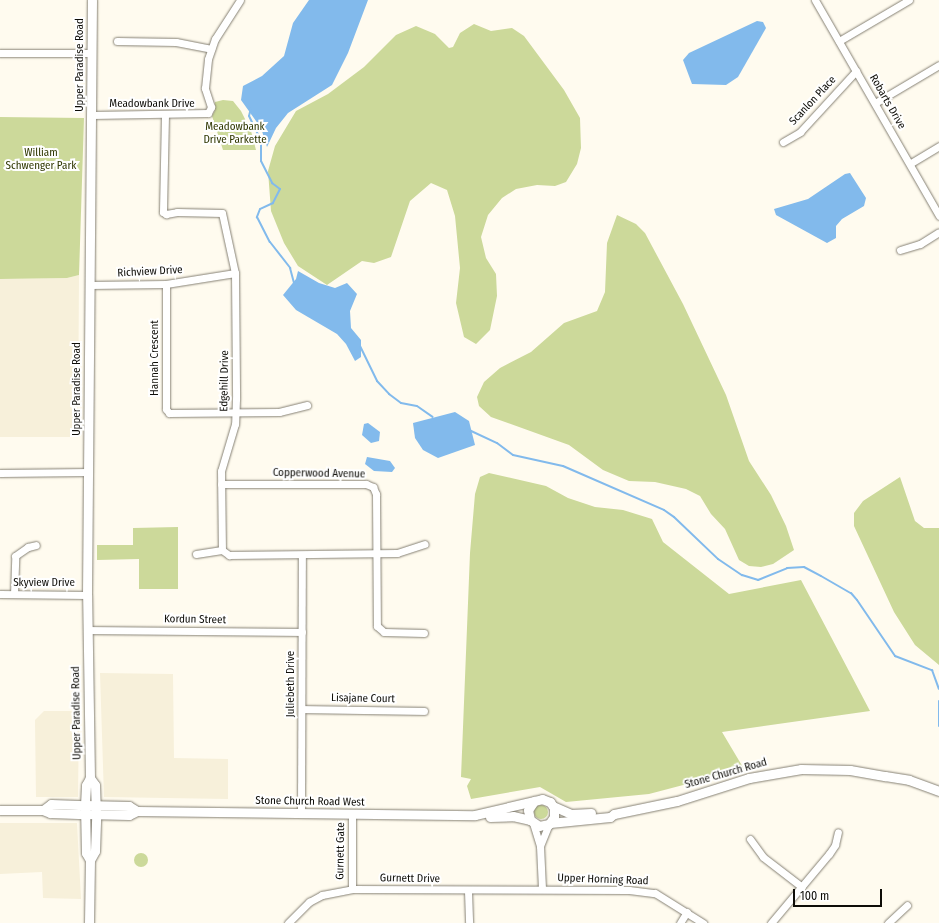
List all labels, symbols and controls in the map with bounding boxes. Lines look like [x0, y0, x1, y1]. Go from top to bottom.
street label: Upper Paradise Road [73, 18, 87, 112]
street label: Robarts Drive [866, 72, 908, 132]
street label: Scanlon Place [787, 74, 839, 128]
street label: Meadowbank Drive [109, 97, 195, 111]
park label: Meadowbank Drive Parkette [203, 121, 267, 147]
park label: William Schwenger Park [6, 147, 76, 173]
street label: Richview Drive [117, 264, 183, 280]
street label: Hannah Crescent [148, 320, 162, 396]
street label: Upper Paradise Road [70, 342, 84, 436]
street label: Edgehill Drive [218, 350, 232, 412]
street label: Copperwood Avenue [273, 467, 365, 481]
street label: Skyview Drive [13, 576, 75, 590]
street label: Kordun Street [164, 613, 226, 627]
street label: Juliebeth Drive [284, 651, 298, 717]
street label: Upper Paradise Road [70, 666, 84, 760]
street label: Lisajane Court [331, 692, 395, 706]
street label: Stone Church Road [683, 756, 769, 792]
street label: Stone Church Road West [255, 794, 365, 810]
street label: Gurnett Gate [334, 822, 348, 880]
street label: Gurnett Drive [380, 872, 440, 886]
street label: Upper Horning Road [557, 872, 649, 888]
scale bar [795, 881, 884, 907]
text: 100 m [800, 889, 829, 903]

